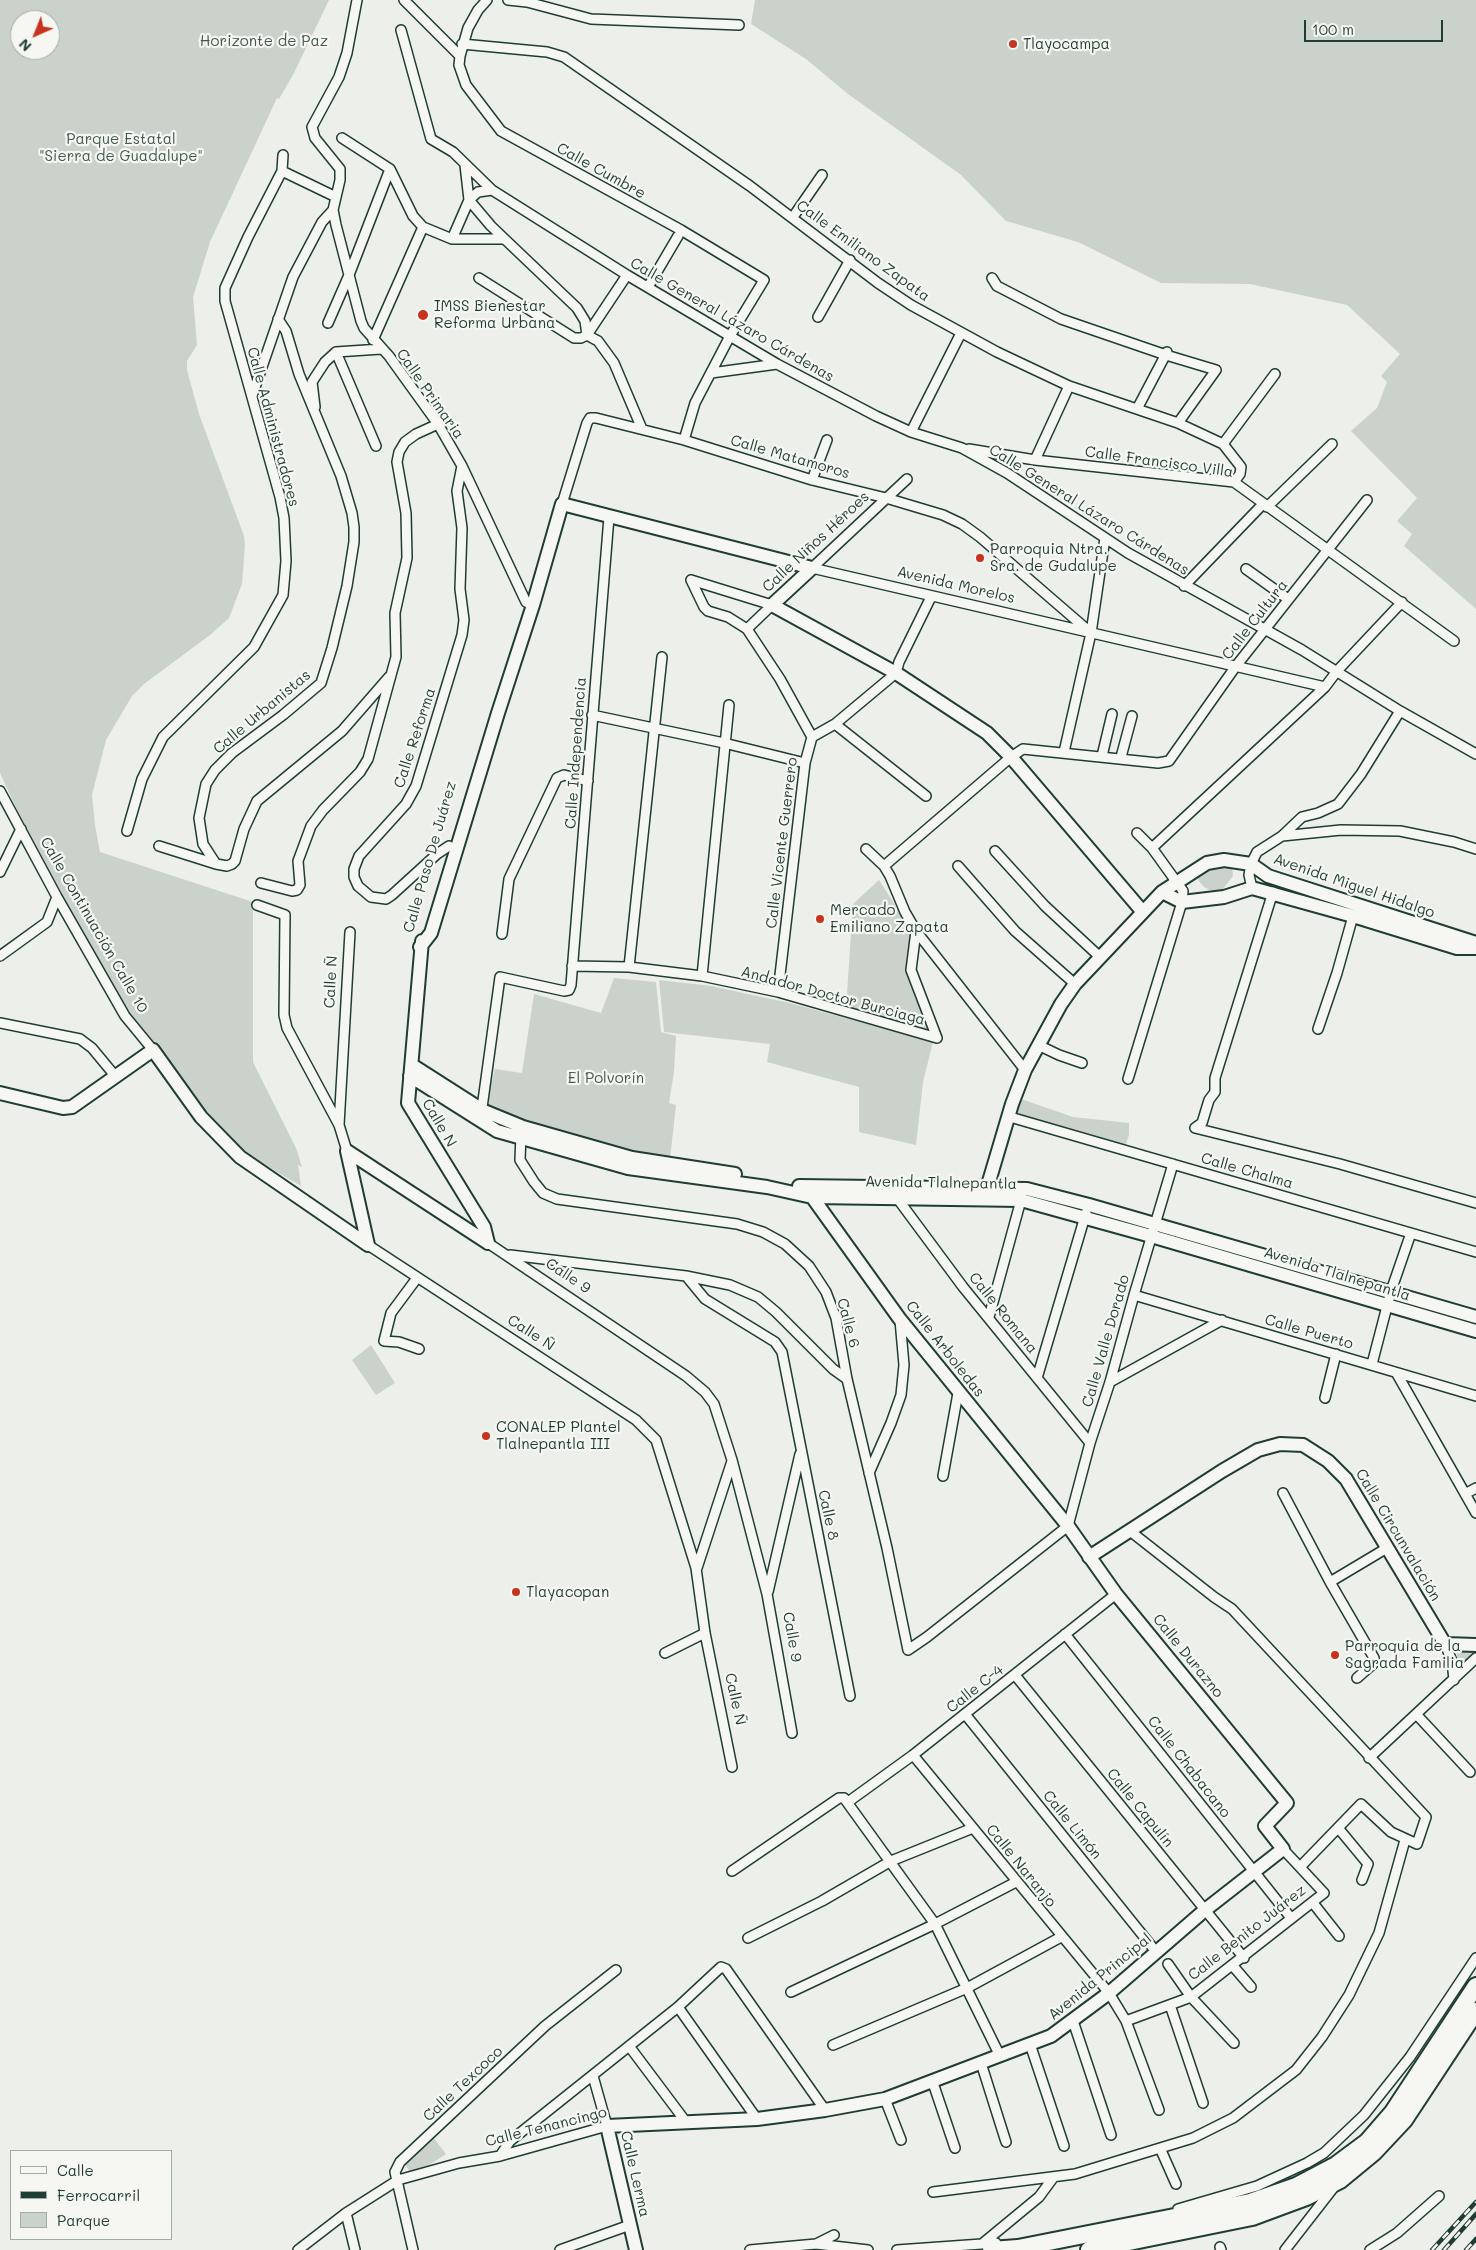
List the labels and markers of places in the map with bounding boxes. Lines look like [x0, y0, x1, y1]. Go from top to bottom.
place label: Tlayocampa [1023, 35, 1110, 53]
marker: Tlayocampa [1007, 38, 1019, 50]
place label: IMSS Bienestar Reforma Urbana [434, 297, 555, 332]
marker: IMSS Bienestar Reforma Urbana [416, 308, 430, 322]
place label: Parroquia Ntra. Sra. de Gudalupe [990, 540, 1117, 575]
marker: Parroquia Ntra. Sra. de Gudalupe [974, 552, 986, 564]
place label: Mercado Emiliano Zapata [830, 901, 949, 936]
marker: Mercado Emiliano Zapata [814, 913, 826, 925]
place label: CONALEP Plantel Tlalnepantla III [496, 1418, 621, 1453]
marker: CONALEP Plantel Tlalnepantla III [480, 1430, 492, 1442]
place label: Tlayacopan [526, 1583, 609, 1601]
marker: Tlayacopan [510, 1586, 522, 1598]
place label: Parroquia de la Sagrada Familia [1345, 1637, 1464, 1672]
marker: Parroquia de la Sagrada Familia [1329, 1649, 1341, 1661]

